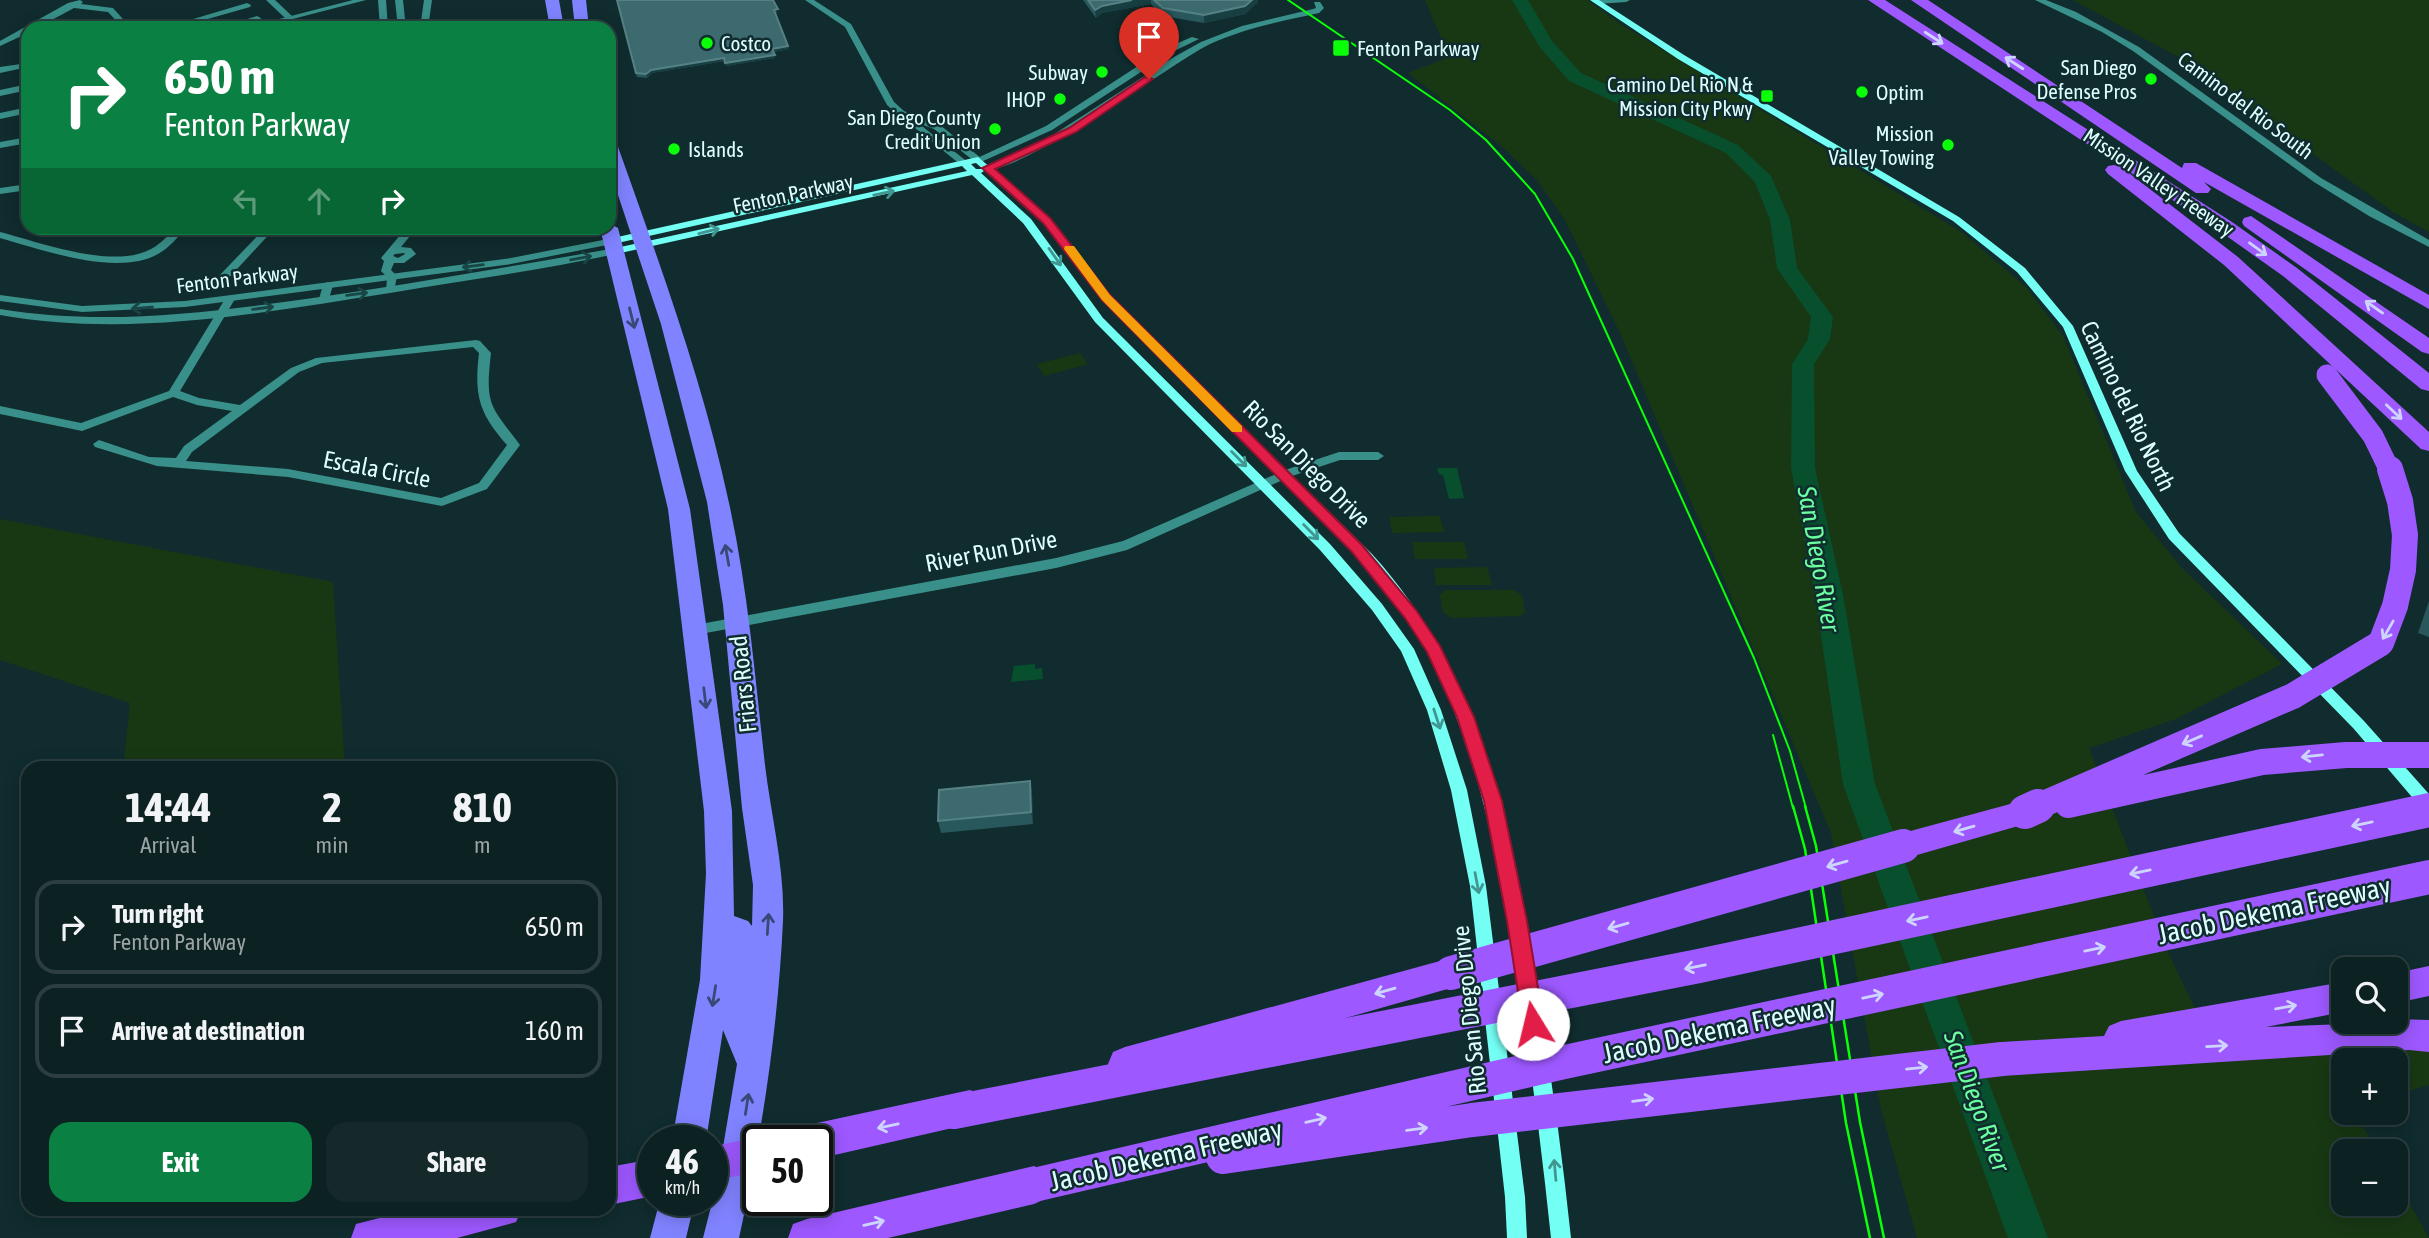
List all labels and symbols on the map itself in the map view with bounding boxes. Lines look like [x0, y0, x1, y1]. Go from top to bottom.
pin [1119, 7, 1179, 79]
place label: Costco [721, 31, 771, 55]
one-way arrow [1924, 31, 1943, 45]
marker: Costco [699, 35, 715, 51]
place label: Fenton Parkway [1357, 36, 1480, 60]
marker: Fenton Parkway [1331, 38, 1351, 58]
street label: Camino del Rio South [2174, 46, 2318, 164]
one-way arrow [2005, 55, 2025, 69]
place label: San Diego Defense Pros [2037, 55, 2137, 103]
place label: Subway [1029, 60, 1088, 84]
marker: Subway [1094, 64, 1110, 80]
marker: San Diego Defense Pros [2143, 71, 2159, 87]
place label: Camino Del Rio N & Mission City Pkwy [1607, 72, 1753, 120]
place label: Optim [1876, 80, 1924, 104]
marker: Optim [1854, 84, 1870, 100]
place label: IHOP [1006, 87, 1046, 111]
marker: Camino Del Rio N & Mission City Pkwy [1759, 88, 1775, 104]
marker: IHOP [1052, 91, 1068, 107]
place label: San Diego County Credit Union [848, 105, 981, 153]
marker: San Diego County Credit Union [987, 121, 1003, 137]
place label: Mission Valley Towing [1829, 121, 1934, 169]
street label: Mission Valley Freeway [2079, 123, 2239, 241]
place label: Islands [688, 137, 744, 161]
marker: Mission Valley Towing [1940, 137, 1956, 153]
marker: Islands [666, 141, 682, 157]
street label: Fenton Parkway [731, 168, 856, 217]
one-way arrow [872, 185, 895, 199]
one-way arrow [697, 224, 720, 237]
one-way arrow [2248, 242, 2267, 256]
one-way arrow [1048, 247, 1062, 267]
one-way arrow [569, 250, 592, 264]
street label: Fenton Parkway [175, 259, 300, 297]
one-way arrow [463, 259, 485, 272]
one-way arrow [345, 288, 368, 301]
one-way arrow [2365, 300, 2384, 314]
one-way arrow [251, 301, 274, 314]
one-way arrow [131, 302, 154, 315]
one-way arrow [626, 306, 639, 328]
street label: Camino del Rio North [2075, 317, 2181, 495]
street label: Rio San Diego Drive [1238, 395, 1376, 533]
one-way arrow [2385, 403, 2402, 420]
street label: Escala Circle [321, 445, 433, 493]
one-way arrow [1230, 451, 1247, 468]
water label: San Diego River [1791, 483, 1847, 636]
one-way arrow [1303, 524, 1320, 541]
street label: River Run Drive [923, 525, 1059, 577]
one-way arrow [720, 544, 733, 566]
one-way arrow [2381, 620, 2395, 640]
street label: Friars Road [724, 634, 762, 734]
one-way arrow [699, 686, 712, 709]
one-way arrow [1432, 708, 1444, 730]
one-way arrow [2181, 734, 2203, 747]
one-way arrow [2301, 750, 2324, 763]
one-way arrow [2351, 818, 2374, 831]
one-way arrow [1953, 823, 1975, 836]
one-way arrow [1826, 859, 1848, 872]
one-way arrow [2129, 865, 2152, 879]
street label: Jacob Dekema Freeway [2155, 870, 2393, 950]
one-way arrow [1471, 871, 1484, 894]
one-way arrow [761, 913, 774, 936]
one-way arrow [1906, 913, 1929, 927]
one-way arrow [1607, 920, 1630, 933]
street label: Rio San Diego Drive [1447, 924, 1491, 1096]
one-way arrow [2083, 941, 2106, 955]
one-way arrow [1684, 960, 1707, 974]
one-way arrow [707, 984, 720, 1007]
one-way arrow [1374, 985, 1397, 998]
position arrow [1496, 987, 1570, 1061]
street label: Jacob Dekema Freeway [1600, 989, 1838, 1069]
one-way arrow [1861, 989, 1884, 1003]
one-way arrow [2274, 1000, 2297, 1014]
water label: San Diego River [1937, 1026, 2017, 1177]
one-way arrow [2205, 1039, 2228, 1052]
one-way arrow [1905, 1061, 1928, 1074]
one-way arrow [741, 1093, 754, 1116]
one-way arrow [1631, 1094, 1654, 1107]
street label: Jacob Dekema Freeway [1047, 1113, 1285, 1197]
one-way arrow [1304, 1113, 1327, 1126]
one-way arrow [877, 1120, 900, 1134]
one-way arrow [1405, 1122, 1428, 1135]
speed limit sign: 50 [742, 1125, 833, 1216]
one-way arrow [1548, 1159, 1561, 1182]
one-way arrow [862, 1215, 885, 1229]

